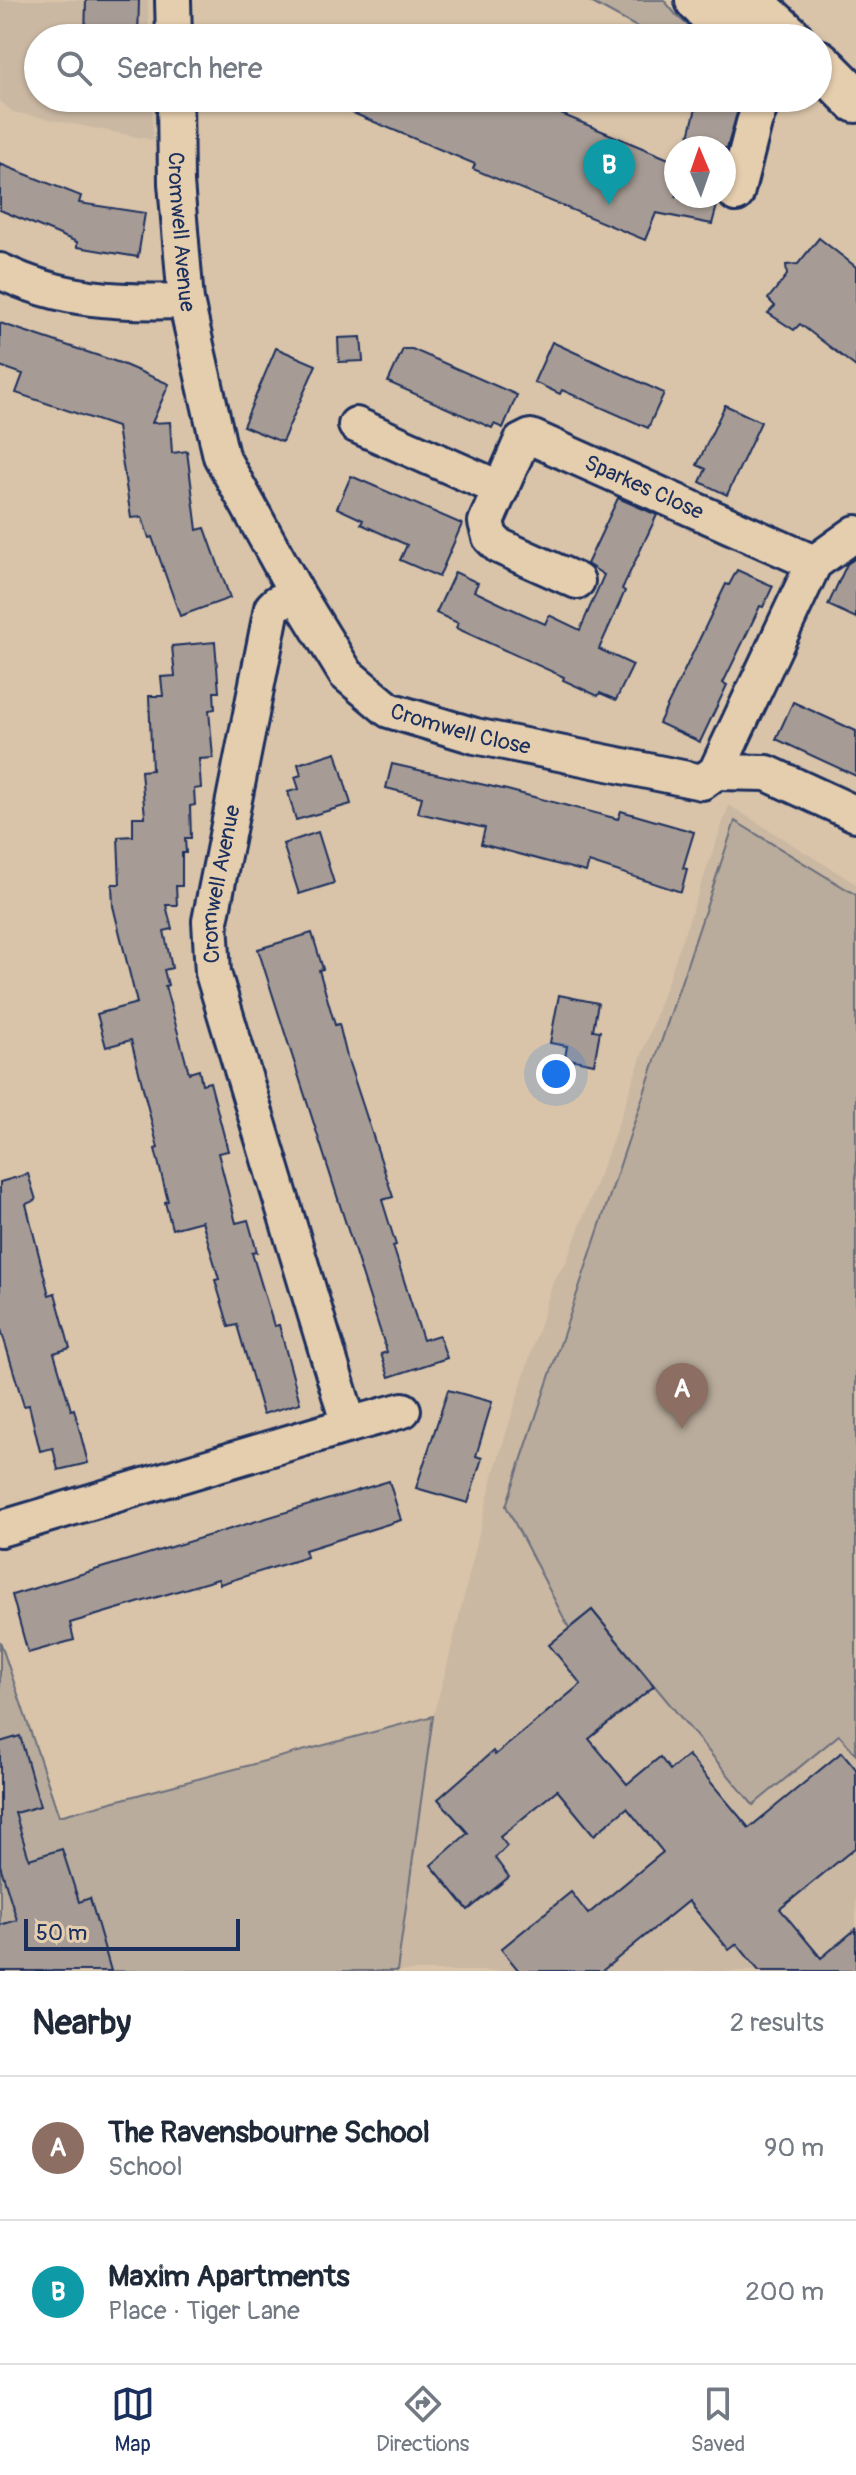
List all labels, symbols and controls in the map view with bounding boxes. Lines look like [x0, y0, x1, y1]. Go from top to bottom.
search box [24, 24, 832, 112]
icon: search [52, 46, 96, 90]
text: Search here [116, 50, 263, 87]
north arrow [664, 136, 736, 208]
pin: B [583, 139, 635, 205]
street label: Cromwell Avenue [162, 152, 202, 315]
street label: Sparkes Close [580, 449, 708, 526]
street label: Cromwell Close [387, 697, 533, 761]
street label: Cromwell Avenue [195, 802, 247, 964]
your location [536, 1054, 576, 1094]
pin: A [656, 1363, 708, 1429]
scale bar [24, 1915, 240, 1951]
text: 50 m [36, 1919, 87, 1947]
text: Nearby [32, 2002, 131, 2045]
text: 2 results [730, 2007, 824, 2039]
text: The Ravensbourne School [108, 2114, 430, 2151]
text: A [50, 2132, 66, 2164]
text: 90 m [764, 2132, 824, 2164]
text: School [108, 2151, 183, 2183]
text: Maxim Apartments [108, 2258, 350, 2295]
text: B [51, 2276, 65, 2308]
text: 200 m [745, 2276, 824, 2308]
text: Place · Tiger Lane [108, 2295, 300, 2327]
tab: Map [111, 2382, 155, 2458]
tab: Directions [376, 2382, 469, 2458]
tab: Saved [691, 2382, 745, 2458]

